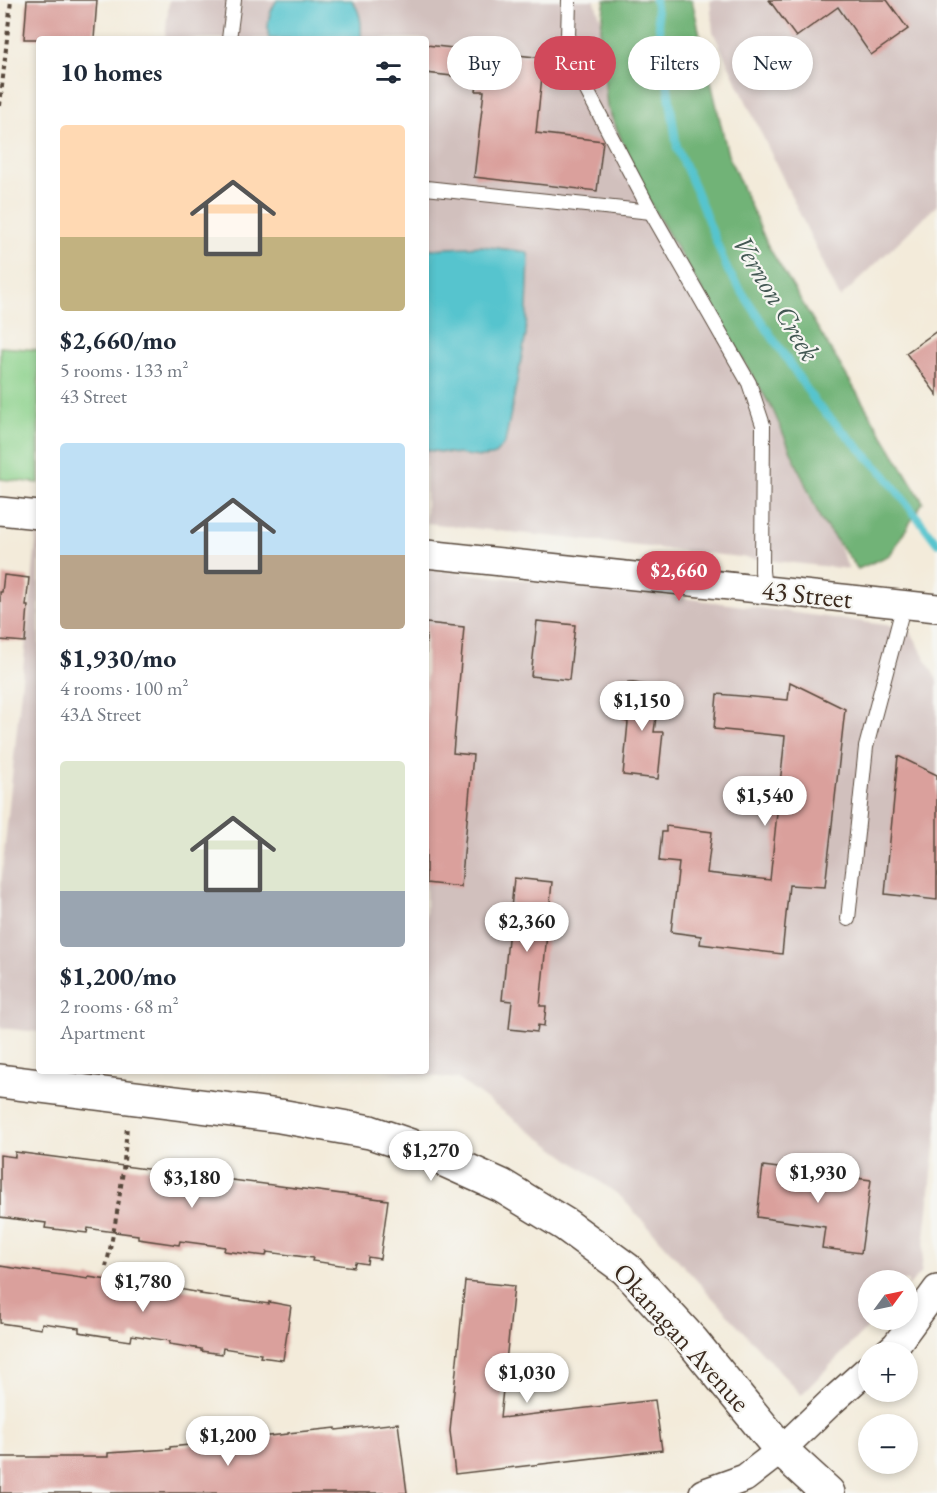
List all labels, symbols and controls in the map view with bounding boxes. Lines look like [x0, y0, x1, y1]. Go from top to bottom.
chip: Buy [447, 36, 522, 90]
chip: Rent [534, 36, 616, 90]
chip: Filters [628, 36, 720, 90]
chip: New [732, 36, 813, 90]
text: 10 homes [60, 55, 162, 89]
icon: filters [372, 56, 405, 89]
icon: home [179, 164, 287, 272]
water label: Vernon Creek [725, 228, 829, 368]
text: $2,660/mo [60, 323, 176, 357]
text: 5 rooms · 133 m² [60, 357, 188, 383]
text: 43 Street [60, 383, 127, 409]
icon: home [179, 482, 287, 590]
pin: $2,660 [630, 551, 728, 602]
text: $2,660 [651, 557, 707, 583]
street label: 43 Street [760, 572, 854, 616]
text: $1,930/mo [60, 641, 176, 675]
text: 4 rooms · 100 m² [60, 675, 188, 701]
pin: $1,150 [593, 681, 691, 732]
text: $1,150 [614, 687, 670, 713]
text: 43A Street [60, 701, 141, 727]
pin: $1,540 [716, 776, 814, 827]
text: $1,540 [737, 782, 793, 808]
icon: home [179, 800, 287, 908]
pin: $2,360 [478, 902, 576, 953]
text: $2,360 [499, 908, 555, 934]
text: $1,200/mo [60, 959, 176, 993]
text: 2 rooms · 68 m² [60, 993, 179, 1019]
text: Apartment [60, 1019, 145, 1045]
pin: $1,270 [382, 1131, 480, 1182]
text: $1,270 [403, 1137, 459, 1163]
pin: $1,930 [769, 1153, 867, 1204]
pin: $3,180 [143, 1158, 241, 1209]
text: $1,930 [790, 1159, 846, 1185]
text: $3,180 [164, 1164, 220, 1190]
street label: Okanagan Avenue [606, 1255, 758, 1419]
pin: $1,780 [94, 1262, 192, 1313]
text: $1,780 [115, 1268, 171, 1294]
north arrow [858, 1270, 918, 1330]
map controls [858, 1270, 918, 1474]
button: + [858, 1342, 918, 1402]
pin: $1,030 [478, 1353, 576, 1404]
text: $1,030 [499, 1359, 555, 1385]
button: − [858, 1414, 918, 1474]
pin: $1,200 [179, 1416, 277, 1467]
text: $1,200 [200, 1422, 256, 1448]

